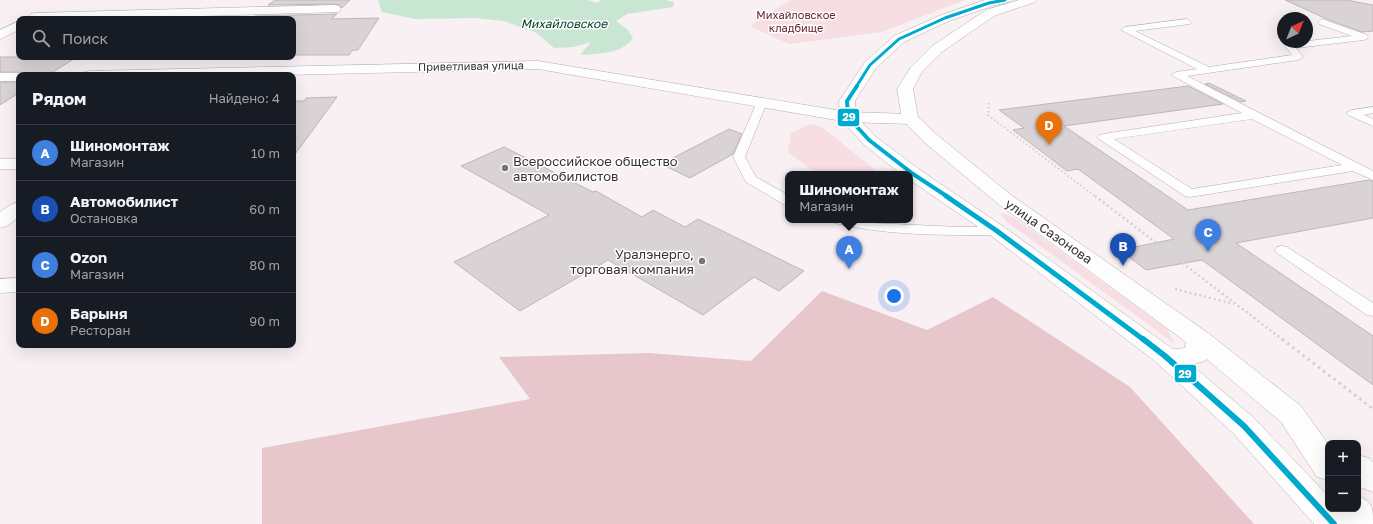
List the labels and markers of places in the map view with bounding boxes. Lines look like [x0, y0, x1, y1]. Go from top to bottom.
pin: D [1036, 112, 1062, 145]
place label: Всероссийское общество автомобилистов [513, 153, 678, 184]
marker: Всероссийское общество автомобилистов [500, 163, 510, 173]
pin: C [1195, 219, 1221, 252]
pin: B [1110, 233, 1136, 266]
pin: A [836, 236, 862, 269]
place label: Уралэнерго, торговая компания [570, 246, 694, 277]
marker: Уралэнерго, торговая компания [697, 256, 707, 266]

